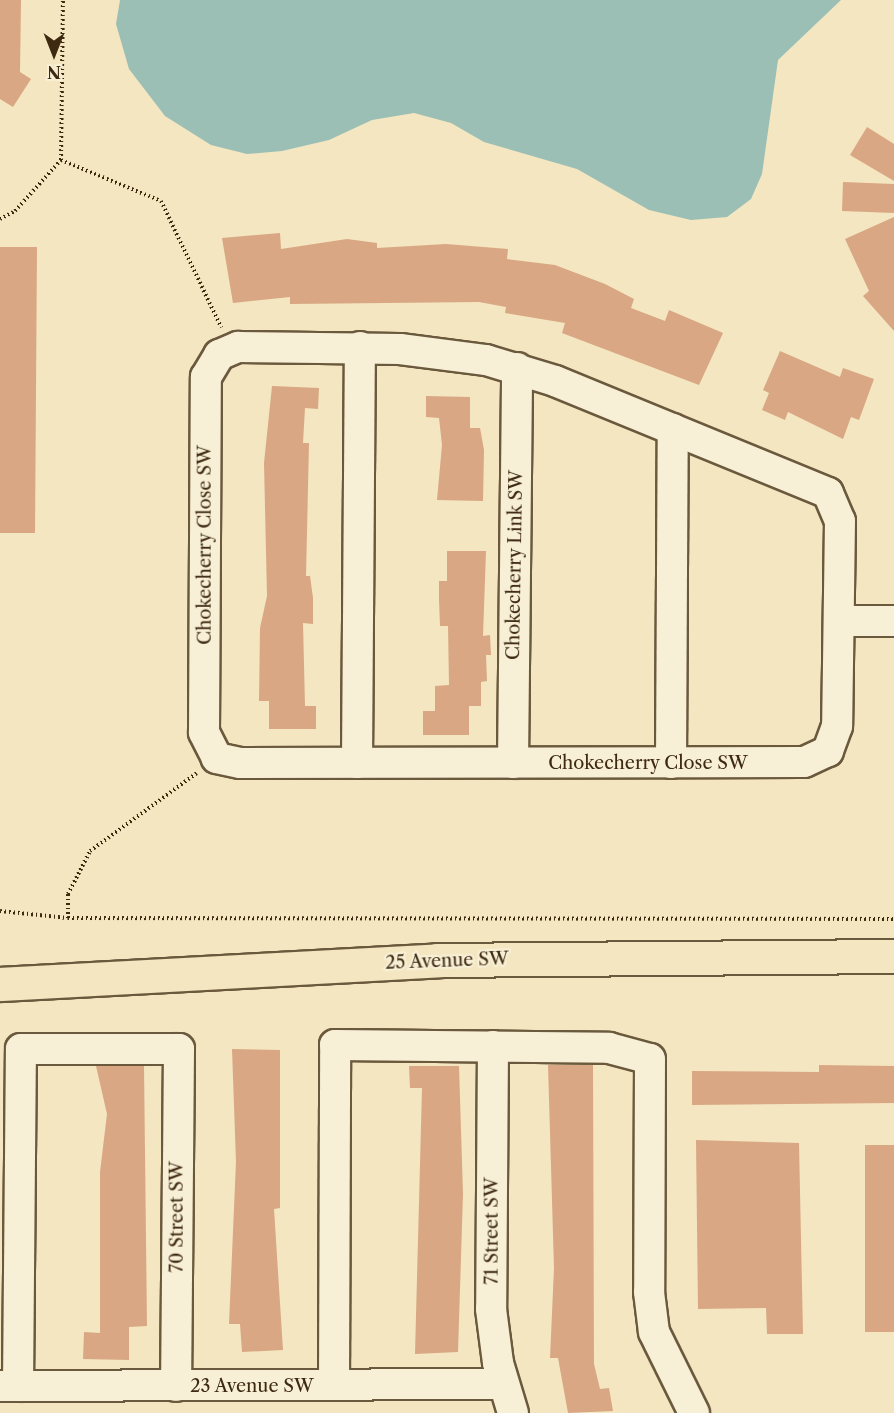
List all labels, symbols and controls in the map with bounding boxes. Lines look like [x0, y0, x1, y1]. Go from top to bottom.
north arrow [24, 24, 84, 84]
text: N [47, 62, 61, 82]
street label: Chokecherry Close SW [194, 445, 216, 645]
street label: Chokecherry Link SW [503, 469, 527, 661]
street label: Chokecherry Close SW [548, 752, 748, 774]
street label: 25 Avenue SW [385, 948, 509, 974]
street label: 70 Street SW [166, 1161, 188, 1273]
street label: 71 Street SW [481, 1177, 503, 1285]
street label: 23 Avenue SW [190, 1375, 314, 1397]

